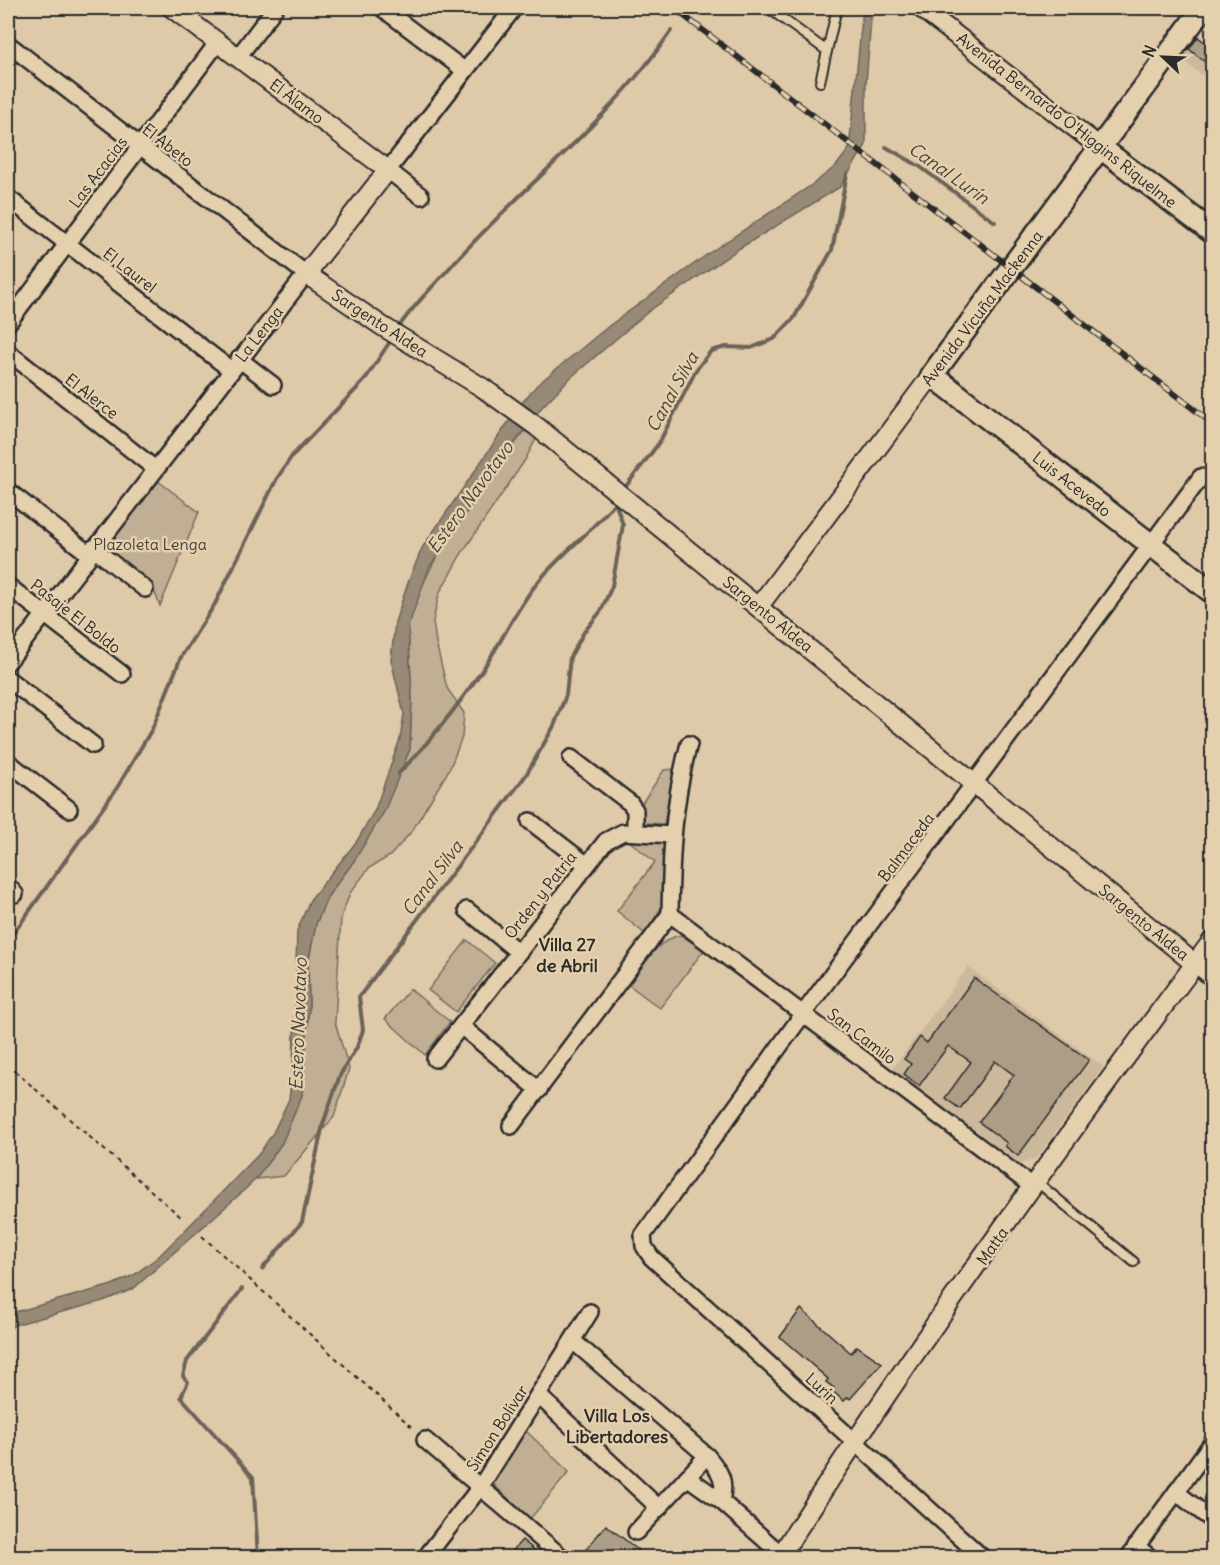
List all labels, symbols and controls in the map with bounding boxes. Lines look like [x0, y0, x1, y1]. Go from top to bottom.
north arrow [1133, 27, 1193, 87]
street label: Avenida Bernardo O'Higgins Riquelme [953, 28, 1181, 212]
text: N [1138, 42, 1161, 60]
street label: El Álamo [266, 74, 328, 128]
street label: El Abeto [139, 119, 197, 171]
street label: Las Acacias [65, 132, 131, 212]
water label: Canal Lurín [904, 137, 994, 209]
street label: Avenida Vicuña Mackenna [917, 226, 1047, 390]
street label: El Laurel [99, 243, 161, 297]
street label: Sargento Aldea [328, 285, 432, 361]
street label: La Lenga [231, 302, 287, 366]
water label: Canal Silva [641, 346, 704, 436]
street label: El Alerce [61, 369, 123, 423]
water label: Estero Navotavo [422, 436, 519, 557]
street label: Luis Acevedo [1029, 447, 1115, 521]
park label: Plazoleta Lenga [93, 534, 207, 554]
street label: Sargento Aldea [719, 572, 817, 656]
street label: Pasaje El Boldo [27, 575, 125, 657]
street label: Balmaceda [874, 809, 938, 885]
water label: Canal Silva [396, 835, 469, 920]
street label: Orden y Patria [500, 847, 580, 943]
street label: Sargento Aldea [1095, 880, 1193, 964]
district label: Villa 27 de Abril [536, 933, 598, 977]
water label: Estero Navotavo [284, 957, 312, 1091]
street label: San Camilo [824, 1004, 900, 1068]
street label: Matta [972, 1223, 1012, 1269]
street label: Lurín [801, 1368, 843, 1408]
street label: Simon Bolívar [462, 1381, 532, 1475]
district label: Villa Los Libertadores [566, 1404, 668, 1448]

